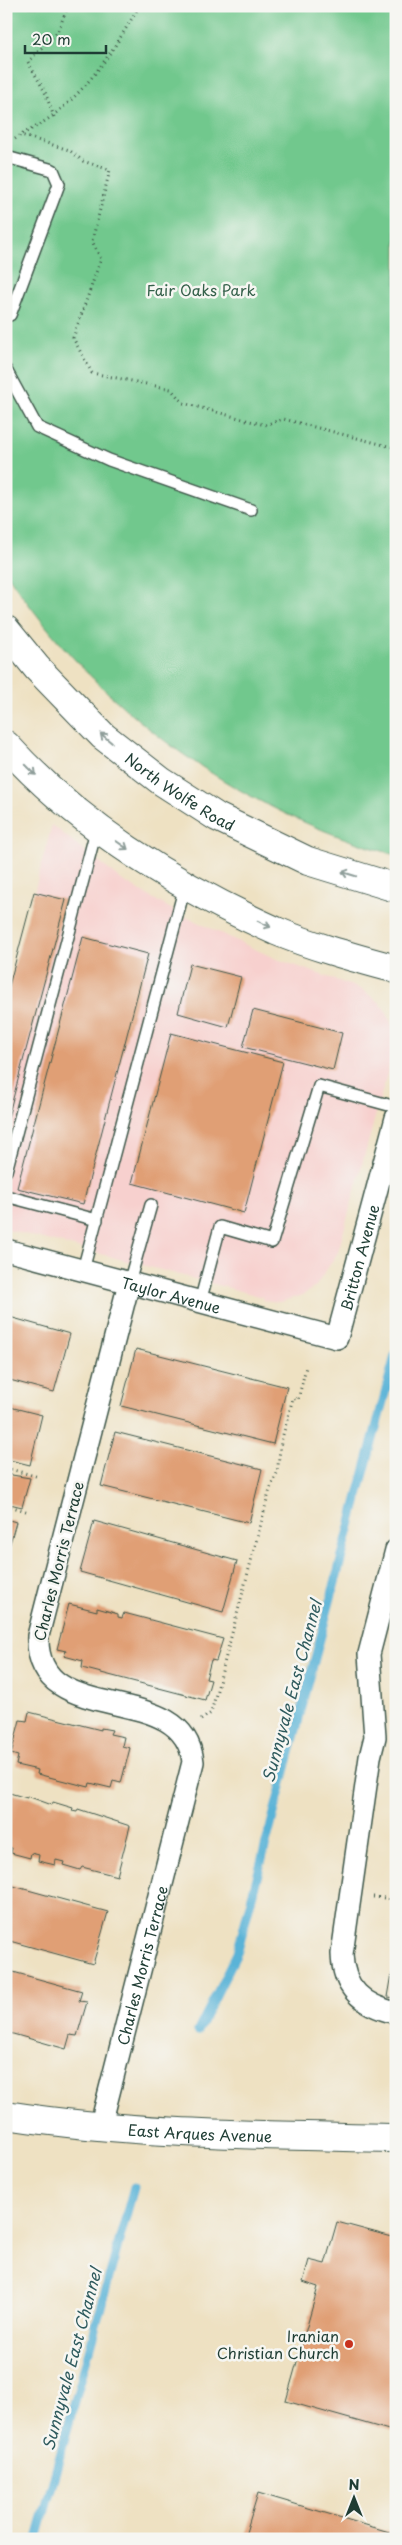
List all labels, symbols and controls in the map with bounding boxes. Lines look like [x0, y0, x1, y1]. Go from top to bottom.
scale bar [25, 22, 106, 54]
text: 20 m [32, 27, 71, 50]
park label: Fair Oaks Park [146, 278, 256, 301]
one-way arrow [100, 732, 113, 743]
street label: North Wolfe Road [121, 746, 239, 836]
one-way arrow [25, 764, 37, 776]
one-way arrow [115, 840, 129, 850]
one-way arrow [342, 868, 358, 878]
one-way arrow [256, 920, 271, 930]
street label: Britton Avenue [333, 1201, 384, 1313]
street label: Taylor Avenue [119, 1270, 223, 1318]
street label: Charles Morris Terrace [27, 1479, 89, 1643]
water label: Sunnyvale East Channel [255, 1595, 328, 1785]
street label: Charles Morris Terrace [110, 1883, 173, 2047]
street label: East Arques Avenue [127, 2117, 272, 2147]
water label: Sunnyvale East Channel [35, 2263, 108, 2453]
place label: Iranian Christian Church [217, 2324, 339, 2364]
marker: Iranian Christian Church [343, 2338, 355, 2350]
north arrow [330, 2472, 380, 2522]
text: N [348, 2474, 360, 2495]

